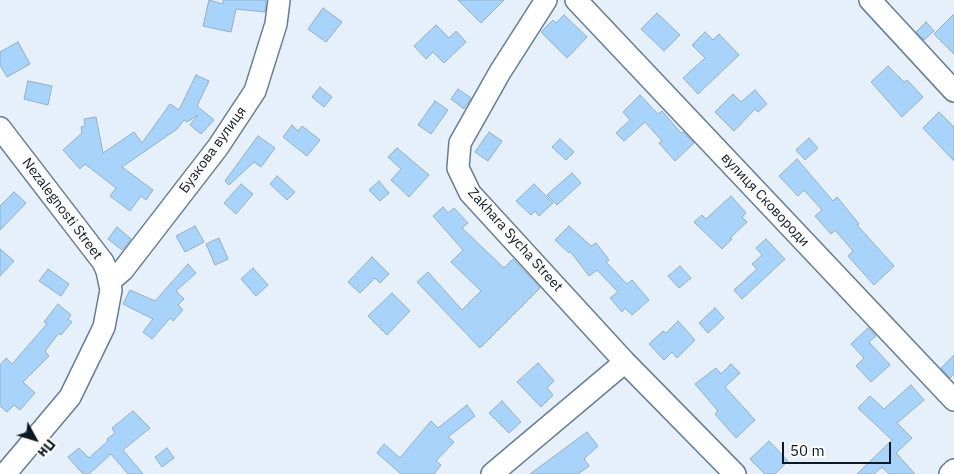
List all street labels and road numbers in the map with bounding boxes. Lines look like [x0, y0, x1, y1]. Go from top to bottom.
street label: Бузкова вулиця [176, 103, 250, 197]
street label: вулиця Сковороди [717, 150, 813, 250]
street label: Nezalegnosti Street [18, 155, 106, 263]
street label: Zakhara Sycha Street [464, 185, 566, 295]

